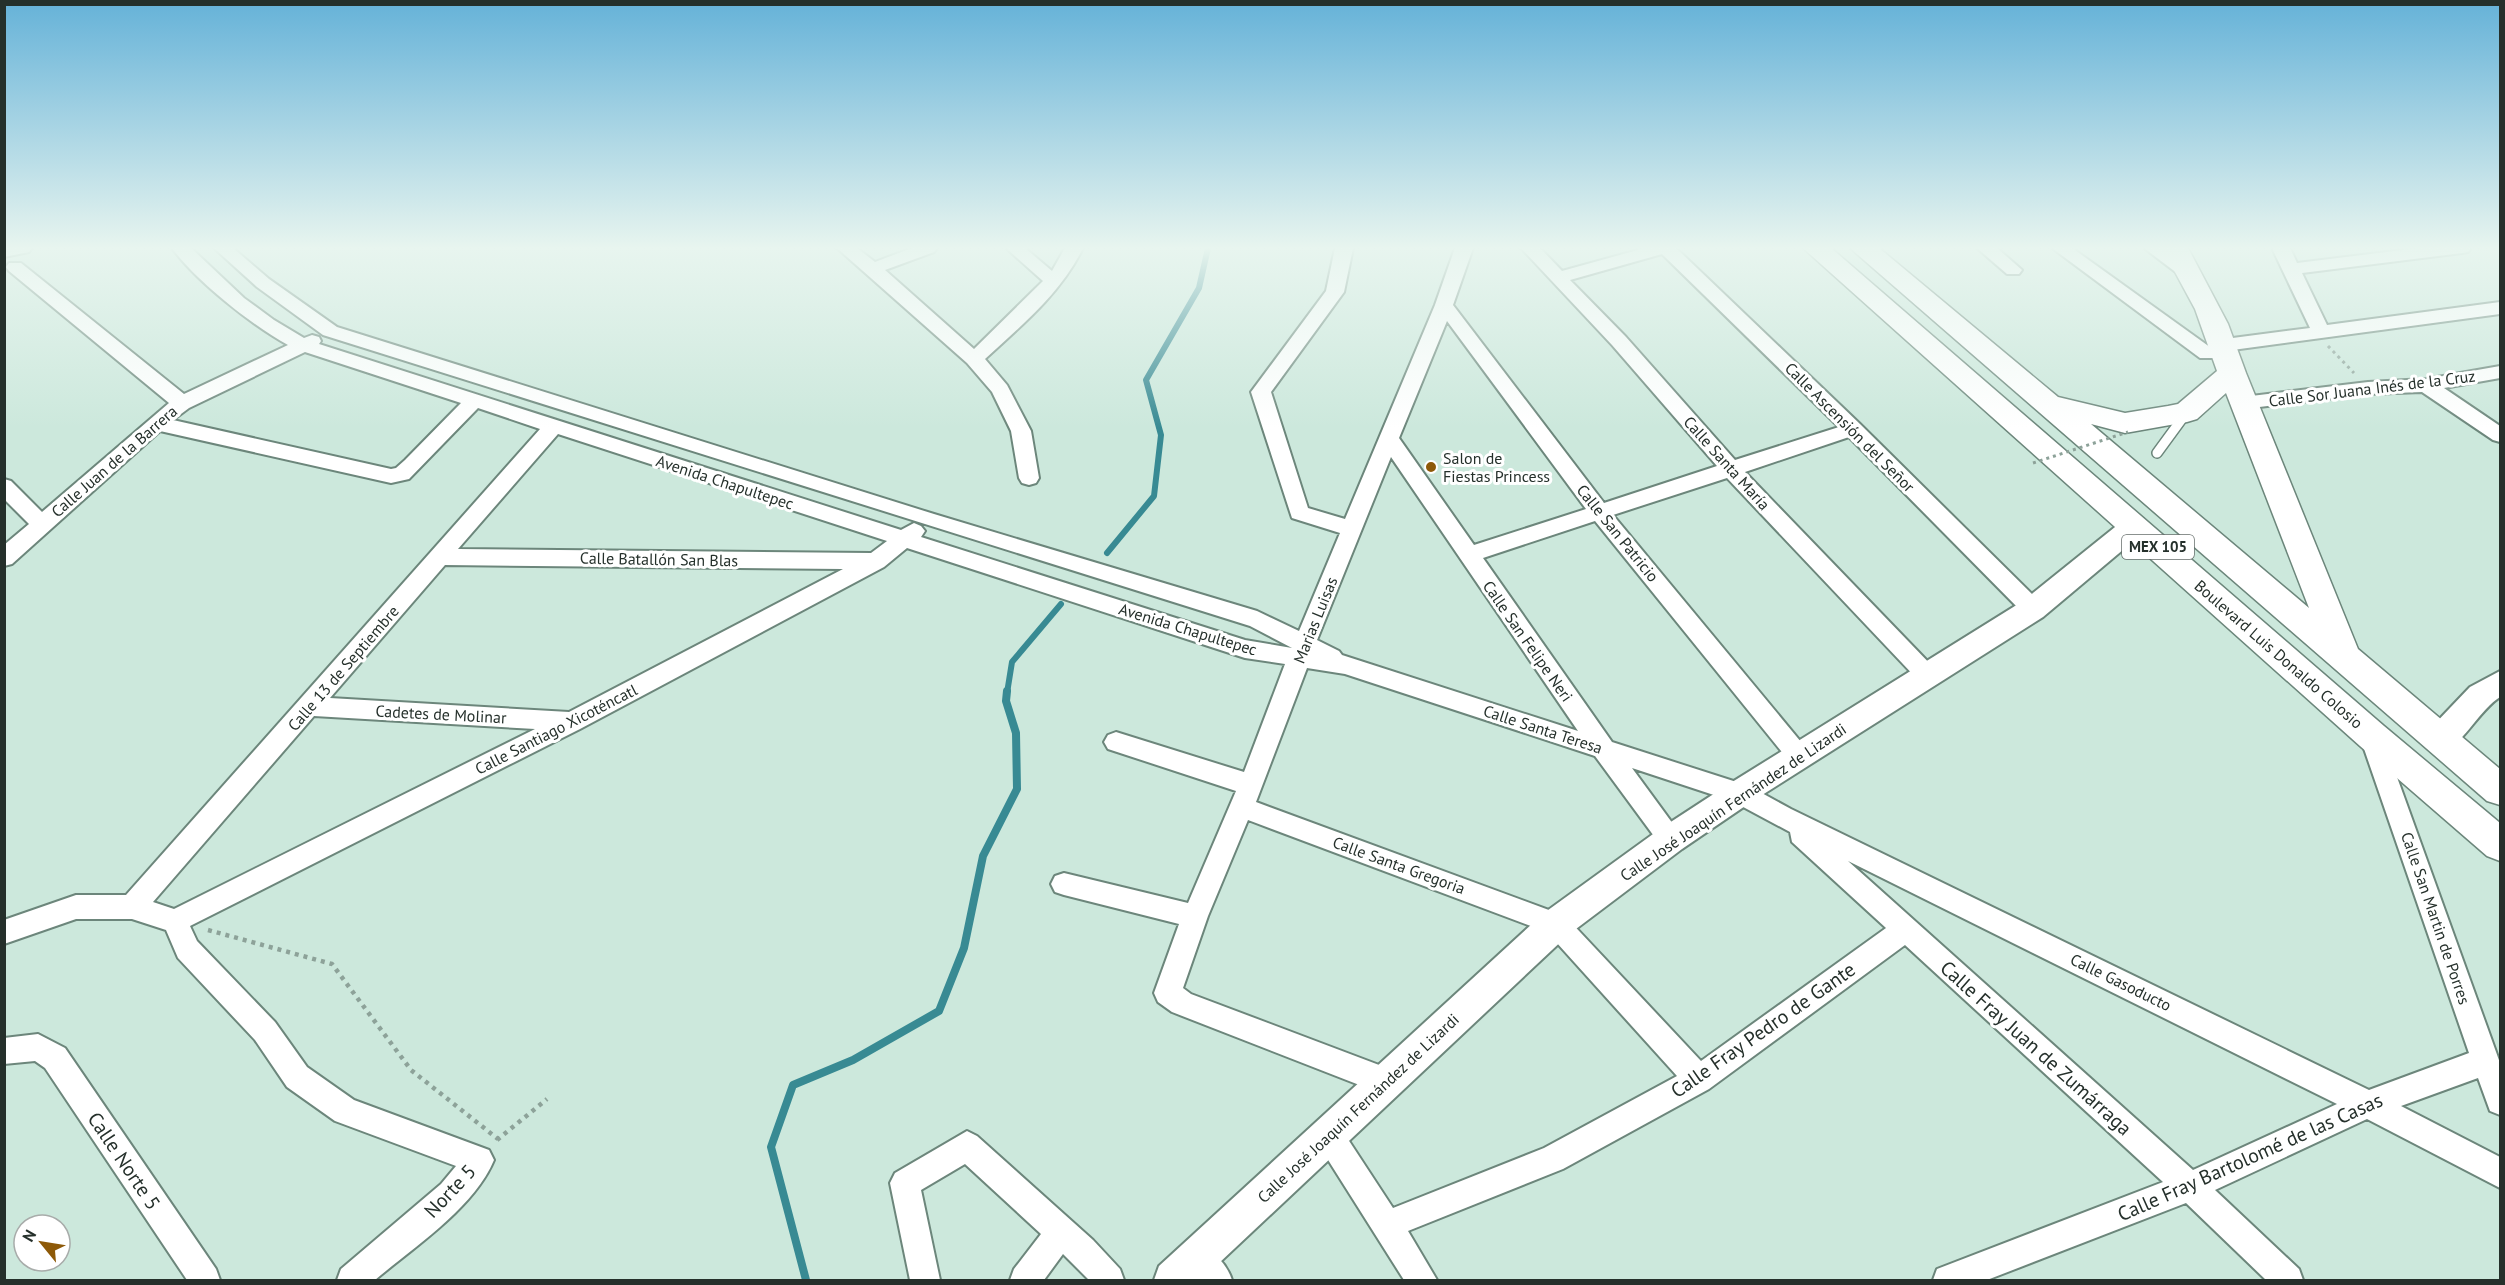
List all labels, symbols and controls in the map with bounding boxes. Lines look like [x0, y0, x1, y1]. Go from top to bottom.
street label: Calle Ascensión del Señor [1781, 358, 1920, 497]
street label: Calle Sor Juana Inés de la Cruz [2268, 365, 2476, 411]
street label: Calle Juan de la Barrera [47, 401, 181, 521]
street label: Calle Santa María [1680, 412, 1774, 514]
place label: Salon de Fiestas Princess [1443, 448, 1550, 486]
street label: Avenida Chapultepec [654, 450, 796, 514]
marker: Salon de Fiestas Princess [1424, 460, 1438, 474]
street label: Calle San Patricio [1573, 480, 1663, 586]
road number: MEX 105 [2122, 535, 2194, 559]
street label: Calle Batallón San Blas [580, 548, 739, 570]
street label: Marias Luisas [1289, 574, 1342, 666]
street label: Boulevard Luis Donaldo Colosio [2191, 575, 2367, 733]
street label: Calle San Felipe Neri [1479, 577, 1577, 705]
street label: Avenida Chapultepec [1117, 598, 1259, 660]
street label: Calle 13 de Septiembre [283, 601, 403, 735]
street label: Calle Santiago Xicoténcatl [472, 679, 641, 779]
street label: Calle Santa Teresa [1481, 700, 1605, 758]
street label: Cadetes de Molinar [375, 701, 508, 727]
street label: Calle José Joaquín Fernández de Lizardi [1616, 719, 1850, 885]
street label: Calle San Martin de Porres [2397, 829, 2475, 1007]
street label: Calle Santa Gregoria [1330, 832, 1468, 898]
street label: Calle Gasoducto [2067, 949, 2175, 1015]
street label: Calle Fray Juan de Zumárraga [1935, 955, 2137, 1141]
street label: Calle Fray Pedro de Gante [1666, 956, 1860, 1104]
street label: Calle José Joaquín Fernández de Lizardi [1253, 1009, 1463, 1207]
street label: Calle Fray Bartolomé de las Casas [2113, 1087, 2387, 1227]
street label: Calle Norte 5 [82, 1107, 166, 1215]
street label: Norte 5 [418, 1159, 482, 1223]
north arrow [12, 1213, 72, 1273]
text: N [18, 1226, 40, 1245]

